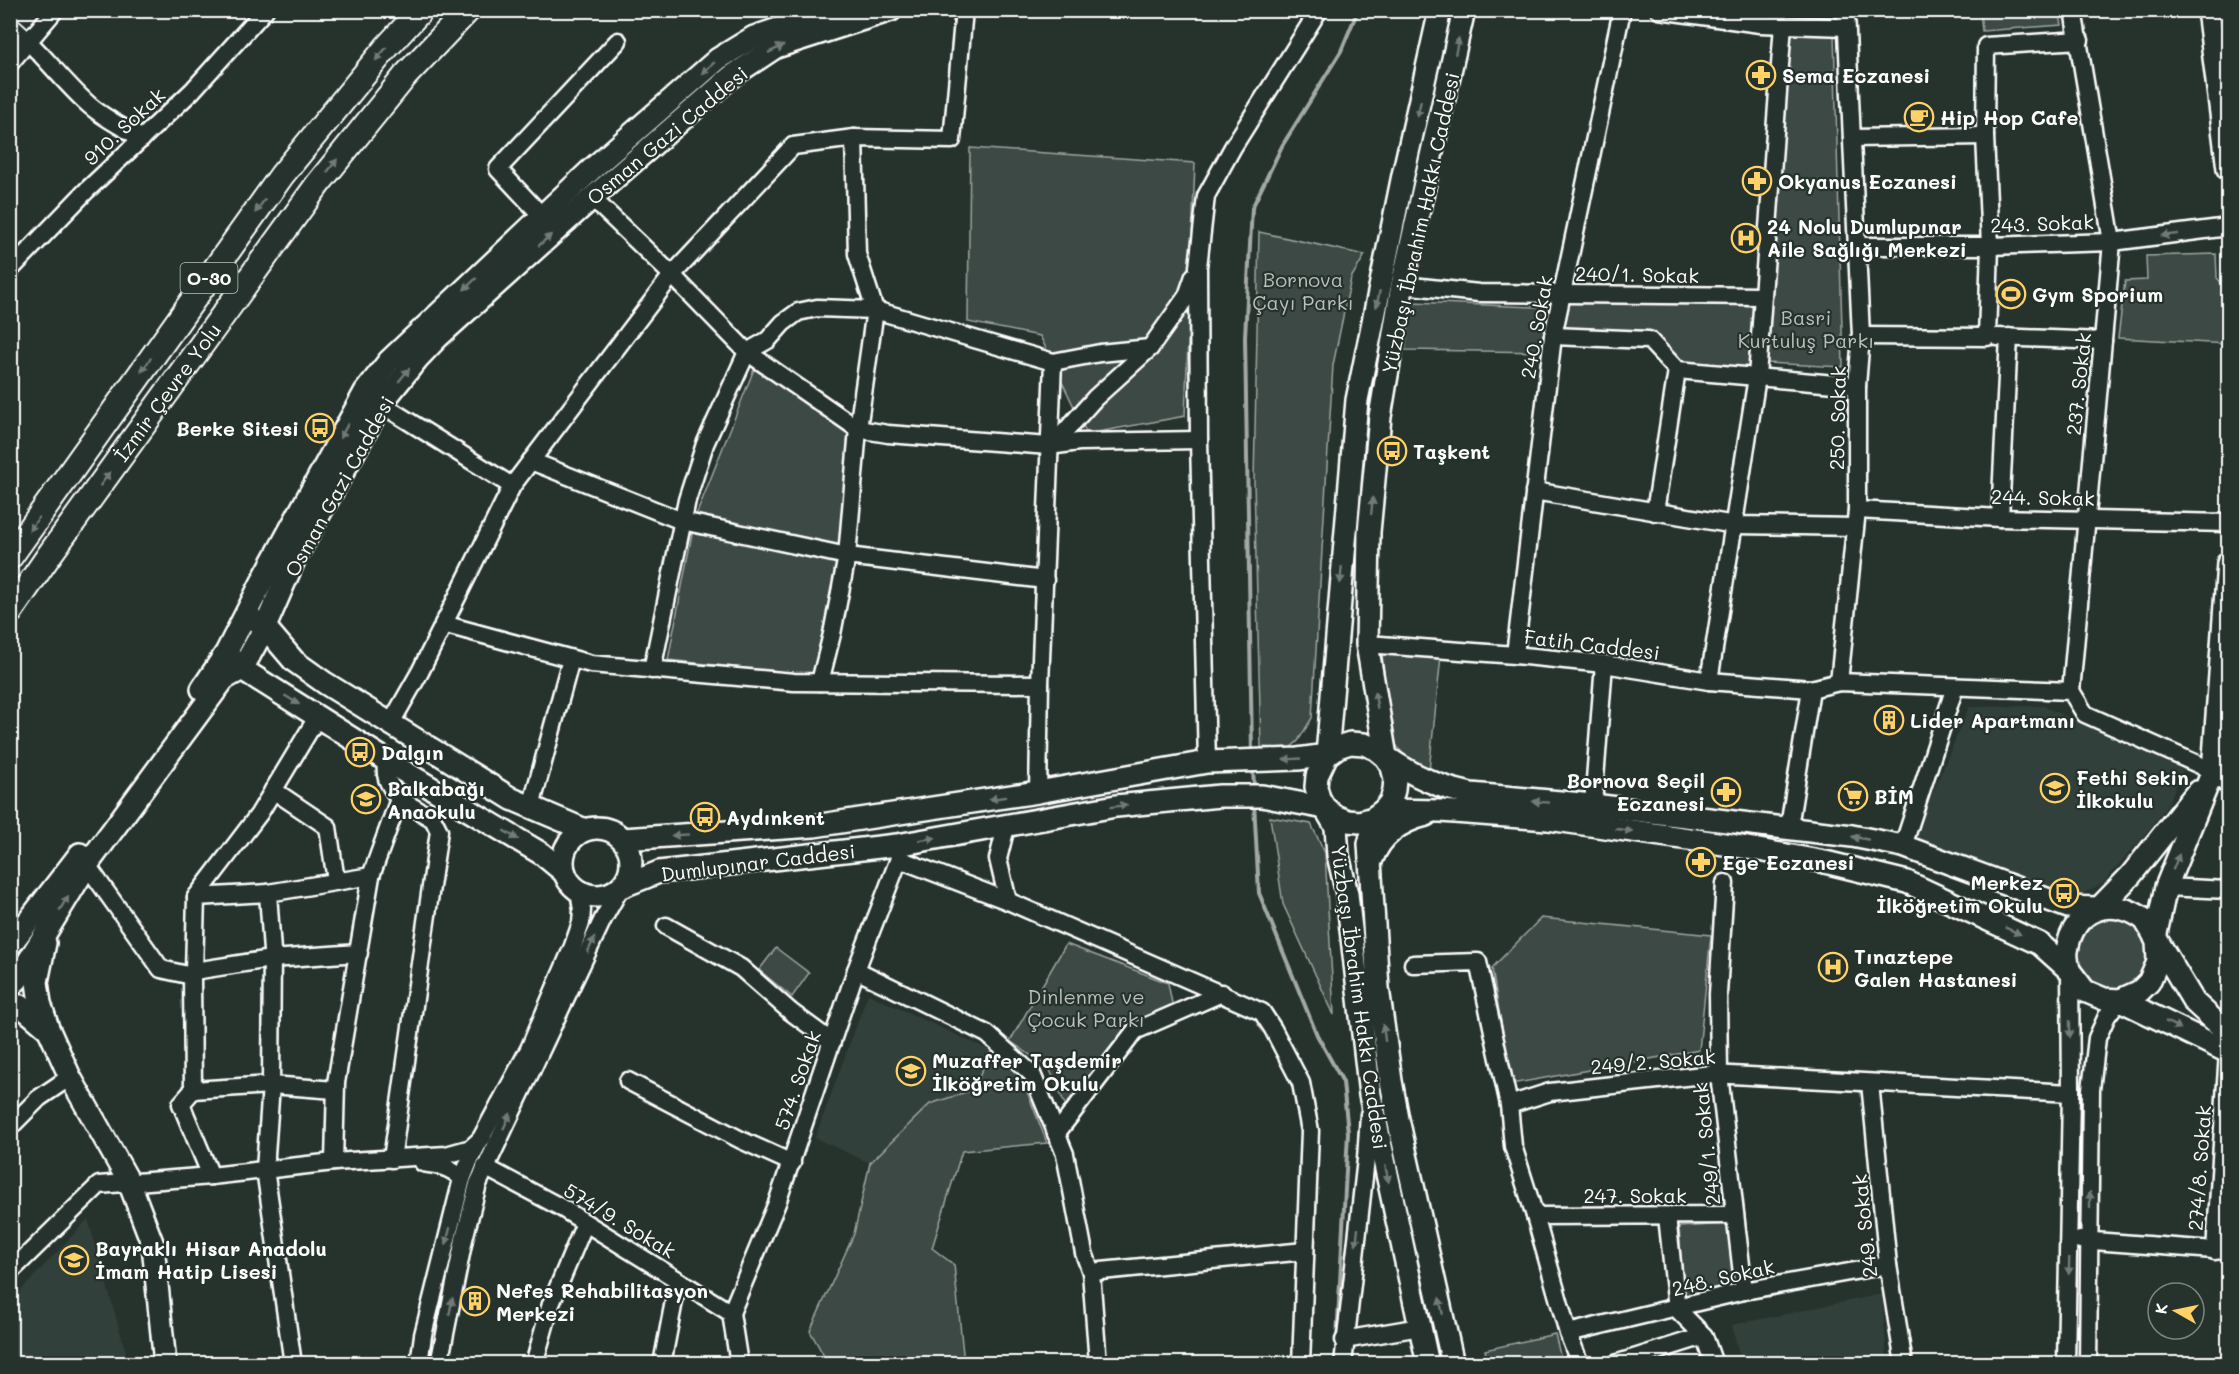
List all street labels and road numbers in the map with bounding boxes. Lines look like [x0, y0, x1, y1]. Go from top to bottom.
street label: Osman Gazi Caddesi [581, 60, 753, 210]
street label: Yüzbaşı İbrahim Hakkı Caddesi [1375, 70, 1465, 376]
street label: 910. Sokak [78, 82, 170, 170]
street label: 243. Sokak [1990, 208, 2094, 238]
street label: 240/1. Sokak [1575, 260, 1699, 288]
road number: O-30 [180, 263, 238, 293]
street label: 240. Sokak [1514, 273, 1558, 381]
street label: İzmir Çevre Yolu [108, 317, 226, 467]
street label: 237. Sokak [2060, 331, 2096, 437]
street label: 250. Sokak [1823, 366, 1851, 470]
street label: Osman Gazi Caddesi [278, 391, 400, 581]
street label: 244. Sokak [1991, 483, 2095, 511]
street label: Fatih Caddesi [1523, 623, 1661, 665]
street label: Dumlupınar Caddesi [659, 837, 857, 887]
street label: Yüzbaşı İbrahim Hakkı Caddesi [1326, 843, 1394, 1151]
street label: 574. Sokak [768, 1027, 826, 1133]
street label: 249/2. Sokak [1589, 1043, 1717, 1079]
street label: 249/1. Sokak [1687, 1081, 1725, 1207]
street label: 274/8. Sokak [2182, 1104, 2216, 1232]
street label: 249. Sokak [1846, 1173, 1882, 1279]
street label: 574/9. Sokak [559, 1176, 681, 1264]
street label: 247. Sokak [1583, 1182, 1687, 1208]
street label: 248. Sokak [1669, 1253, 1777, 1301]

